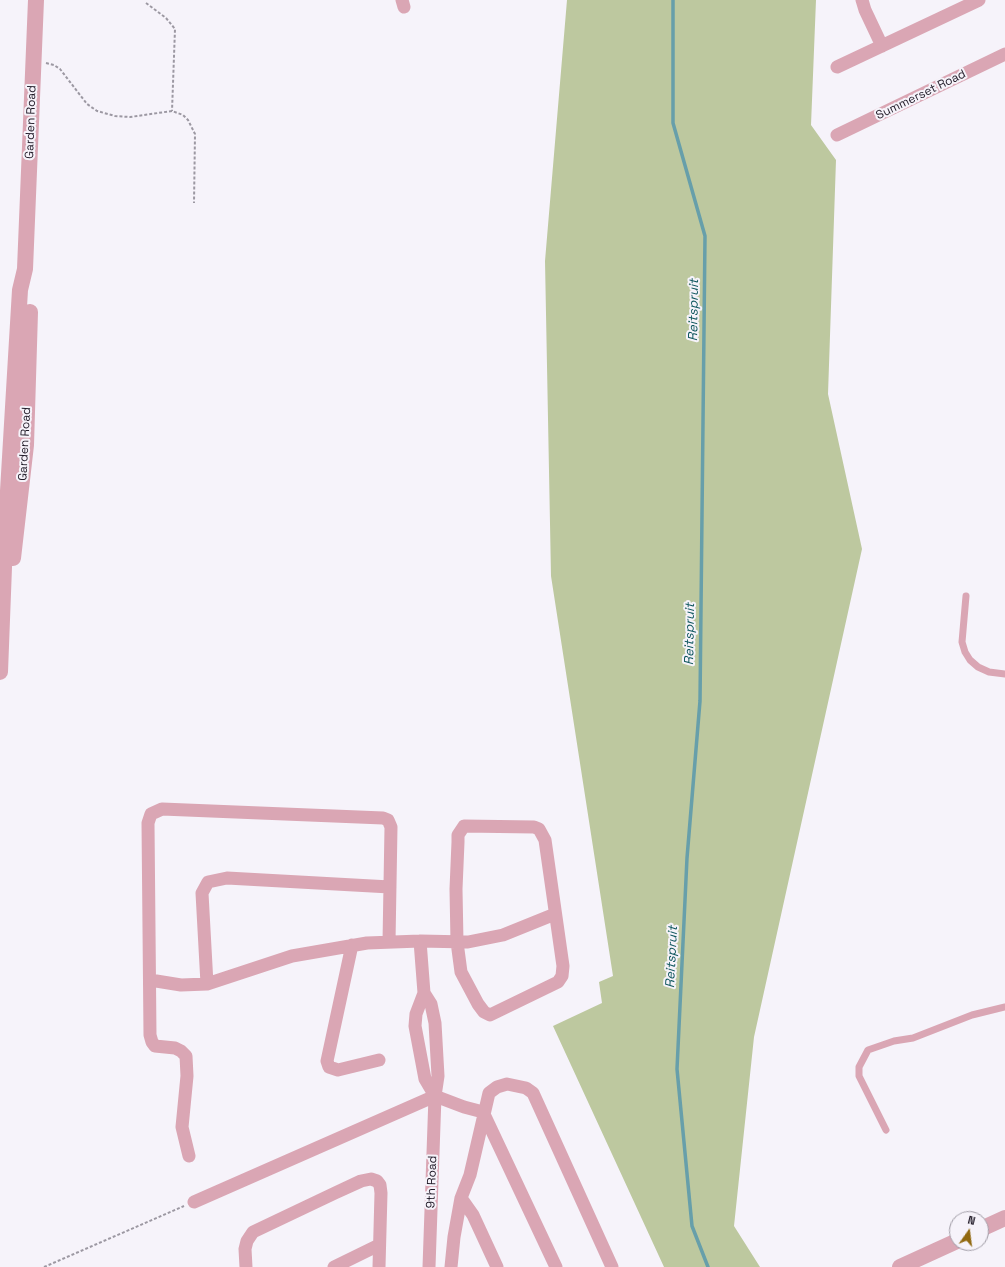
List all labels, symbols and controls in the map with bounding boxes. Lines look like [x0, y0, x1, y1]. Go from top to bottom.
street label: Summerset Road [874, 67, 968, 123]
street label: Garden Road [23, 85, 39, 159]
water label: Reitspruit [686, 279, 702, 341]
street label: Garden Road [16, 407, 34, 481]
water label: Reitspruit [682, 603, 698, 665]
water label: Reitspruit [663, 925, 681, 989]
street label: 9th Road [424, 1155, 440, 1209]
north arrow [949, 1211, 989, 1251]
text: N [966, 1213, 977, 1228]

